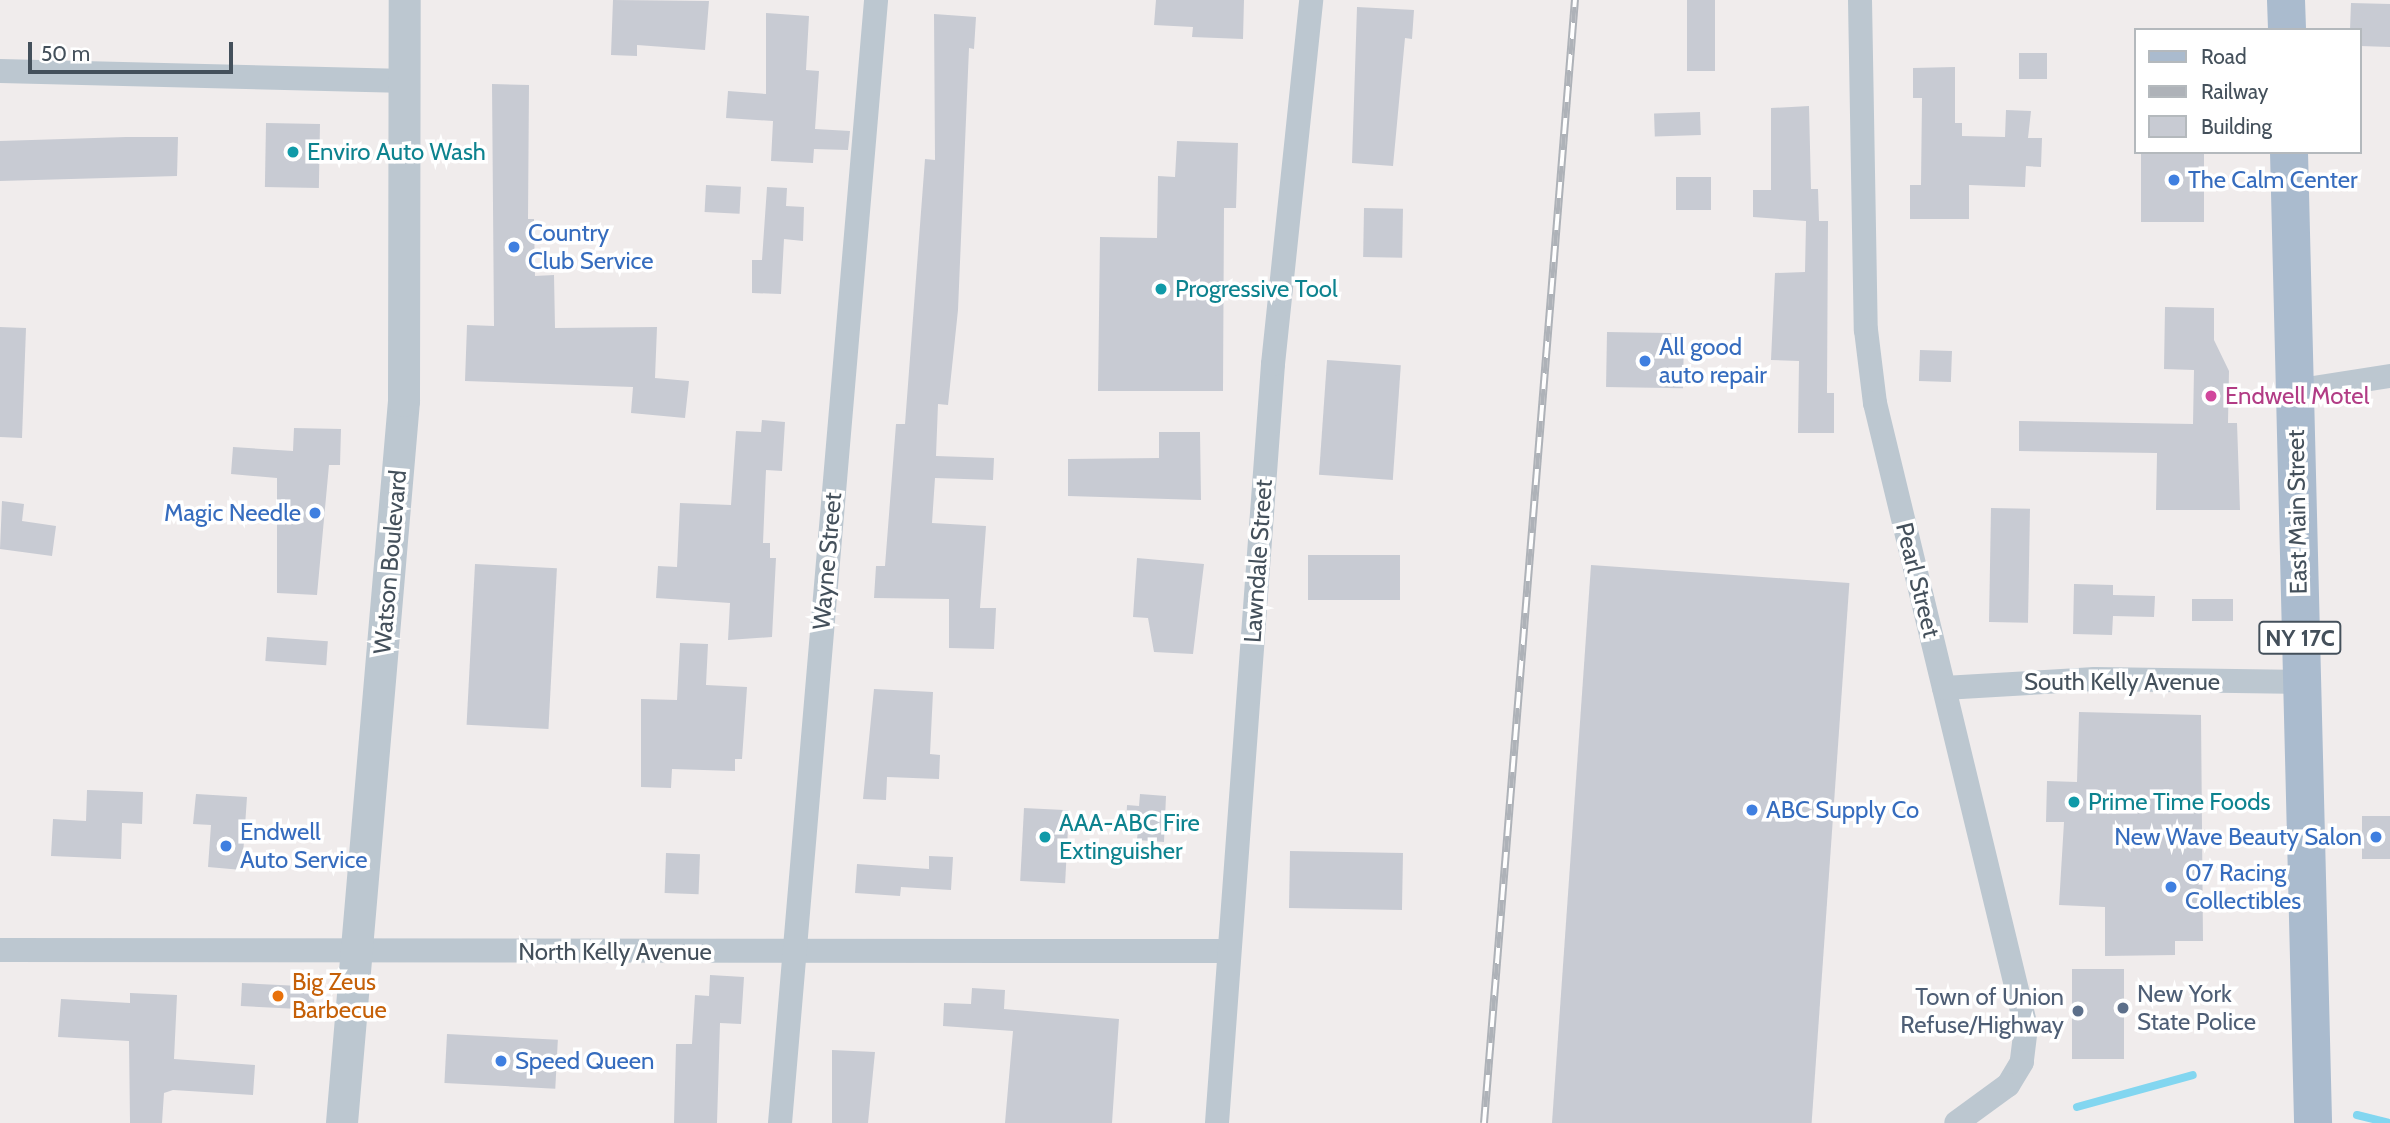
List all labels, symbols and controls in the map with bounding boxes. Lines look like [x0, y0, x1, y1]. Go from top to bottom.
scale bar [32, 28, 236, 72]
legend [2134, 28, 2362, 154]
text: 50 m [41, 41, 90, 66]
text: Road [2201, 44, 2247, 69]
text: Railway [2201, 79, 2268, 104]
text: Building [2201, 114, 2272, 139]
place label: Enviro Auto Wash [307, 138, 486, 166]
marker: Enviro Auto Wash [285, 144, 301, 160]
place label: The Calm Center [2188, 166, 2358, 194]
marker: The Calm Center [2166, 172, 2182, 188]
place label: Country Club Service [528, 219, 654, 275]
marker: Country Club Service [506, 239, 522, 255]
place label: Progressive Tool [1175, 275, 1338, 303]
marker: Progressive Tool [1153, 281, 1169, 297]
place label: All good auto repair [1659, 333, 1767, 389]
marker: All good auto repair [1637, 353, 1653, 369]
place label: Endwell Motel [2225, 382, 2369, 410]
marker: Endwell Motel [2203, 388, 2219, 404]
street label: East Main Street [2281, 429, 2313, 595]
street label: Watson Boulevard [368, 469, 412, 655]
street label: Lawndale Street [1238, 478, 1278, 644]
street label: Wayne Street [807, 491, 847, 631]
place label: Magic Needle [164, 499, 301, 527]
marker: Magic Needle [307, 505, 323, 521]
street label: Pearl Street [1890, 519, 1946, 641]
road number: NY 17C [2258, 618, 2342, 658]
street label: South Kelly Avenue [2024, 668, 2220, 696]
place label: Prime Time Foods [2088, 788, 2270, 816]
marker: Prime Time Foods [2066, 794, 2082, 810]
place label: ABC Supply Co [1766, 796, 1919, 824]
marker: ABC Supply Co [1744, 802, 1760, 818]
place label: AAA-ABC Fire Extinguisher [1059, 809, 1200, 865]
place label: Endwell Auto Service [240, 818, 367, 874]
place label: New Wave Beauty Salon [2114, 823, 2362, 851]
marker: AAA-ABC Fire Extinguisher [1037, 829, 1053, 845]
marker: New Wave Beauty Salon [2368, 829, 2384, 845]
marker: Endwell Auto Service [218, 838, 234, 854]
place label: 07 Racing Collectibles [2185, 859, 2301, 915]
marker: 07 Racing Collectibles [2163, 879, 2179, 895]
street label: North Kelly Avenue [518, 938, 712, 966]
place label: Big Zeus Barbecue [292, 968, 387, 1024]
place label: New York State Police [2137, 980, 2256, 1036]
place label: Town of Union Refuse/Highway [1900, 983, 2064, 1039]
marker: Big Zeus Barbecue [270, 988, 286, 1004]
marker: New York State Police [2115, 1000, 2131, 1016]
marker: Town of Union Refuse/Highway [2070, 1003, 2086, 1019]
place label: Speed Queen [515, 1047, 654, 1075]
marker: Speed Queen [493, 1053, 509, 1069]

